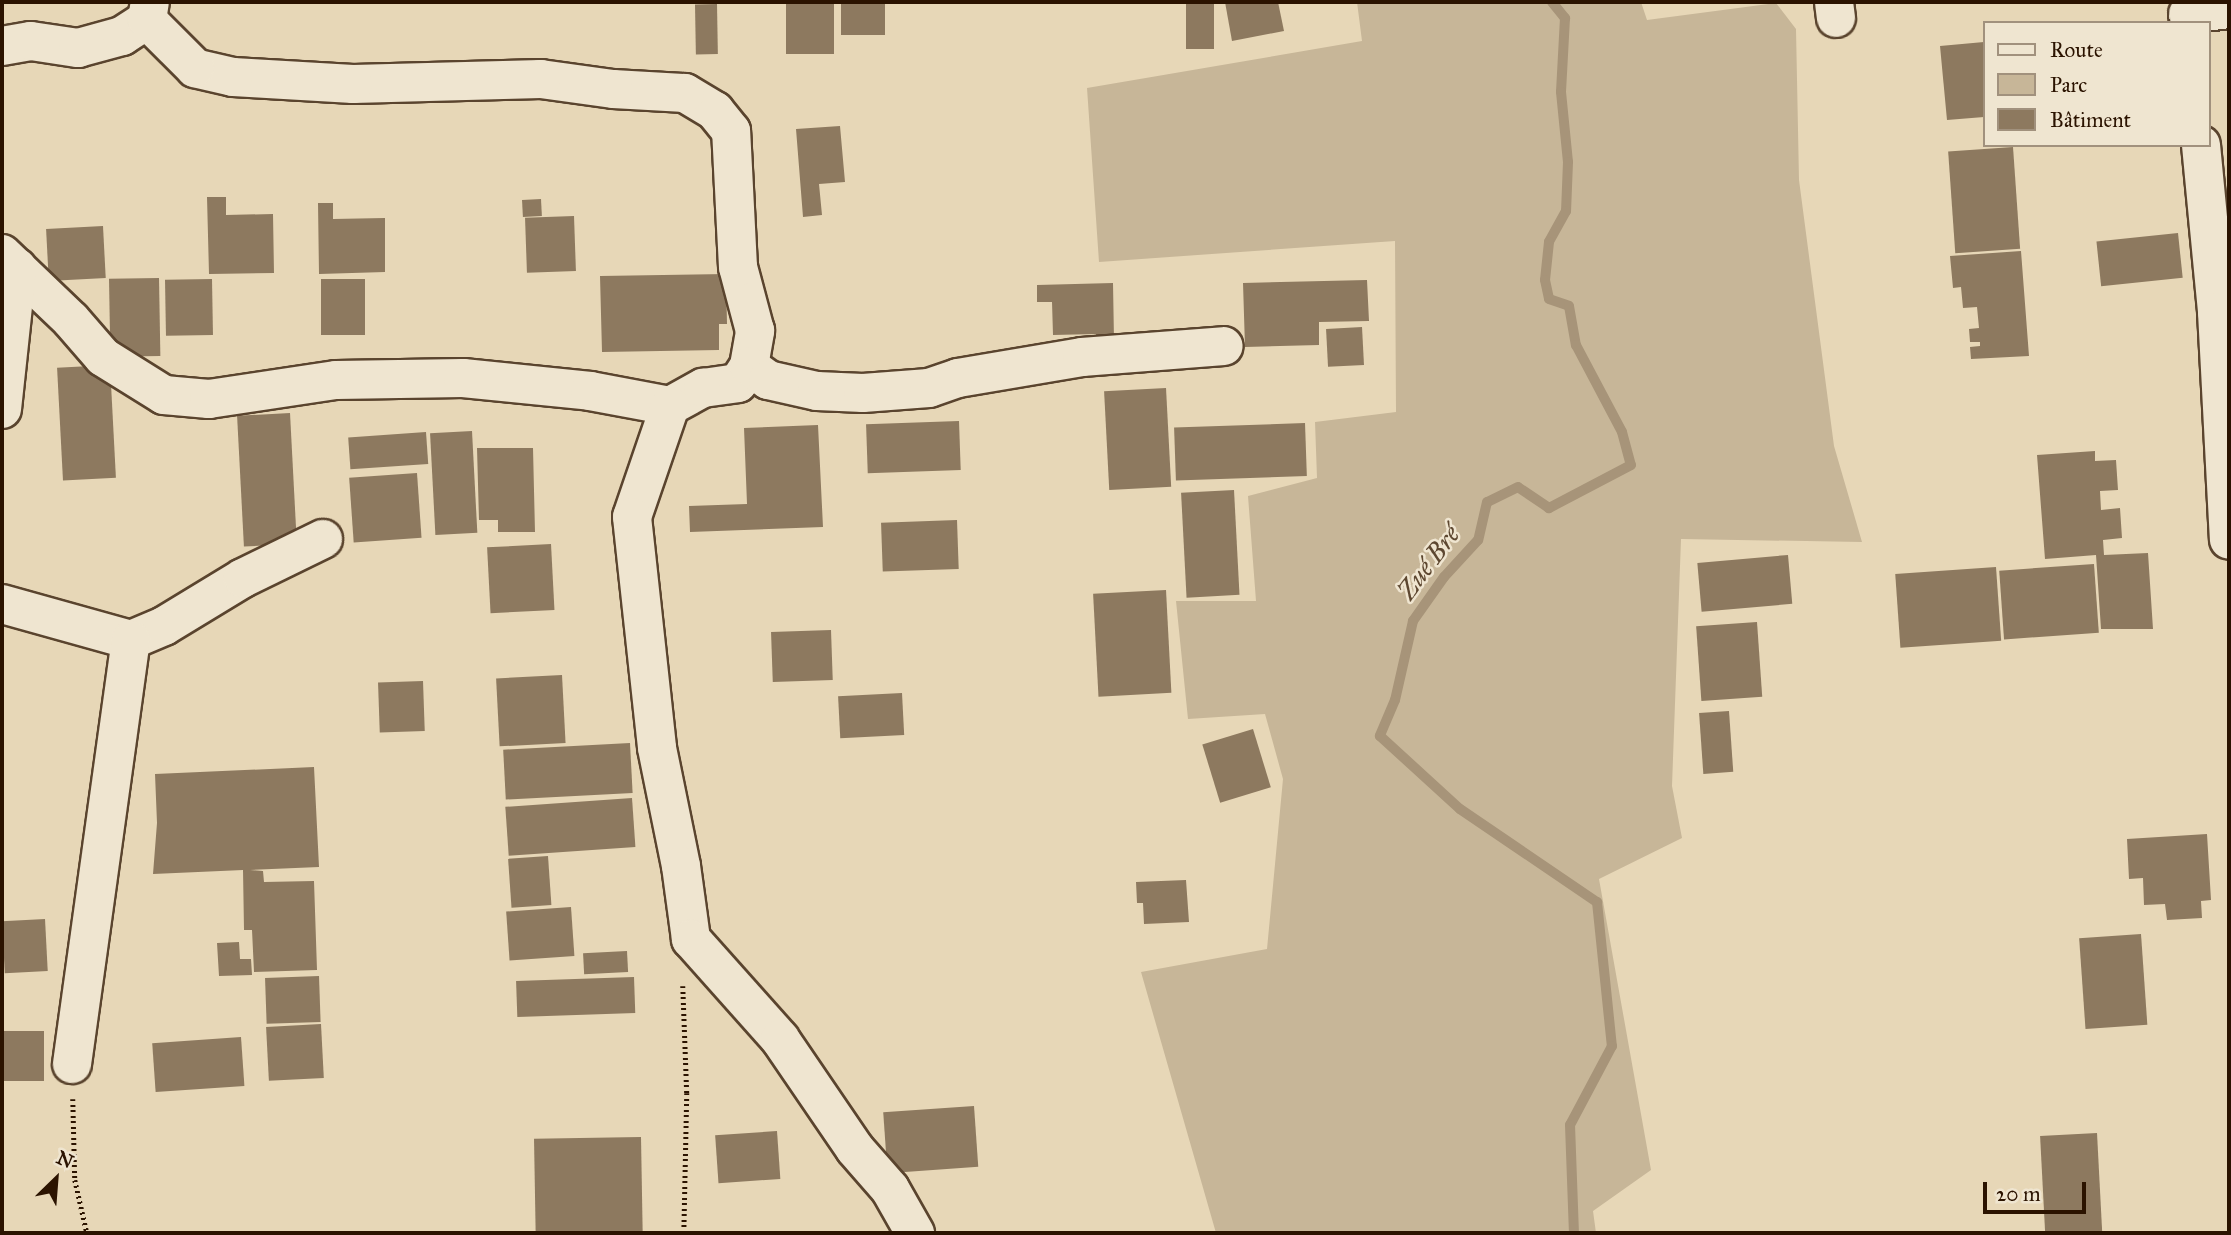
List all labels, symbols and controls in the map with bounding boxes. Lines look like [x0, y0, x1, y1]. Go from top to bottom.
legend [1982, 21, 2210, 147]
text: Route [2050, 37, 2103, 63]
text: Parc [2050, 72, 2087, 98]
text: Bâtiment [2050, 107, 2131, 133]
water label: Zué Bré [1391, 520, 1467, 606]
north arrow [21, 1144, 91, 1214]
text: N [53, 1146, 77, 1173]
scale bar [1986, 1168, 2089, 1212]
text: 20 m [1996, 1181, 2041, 1207]

